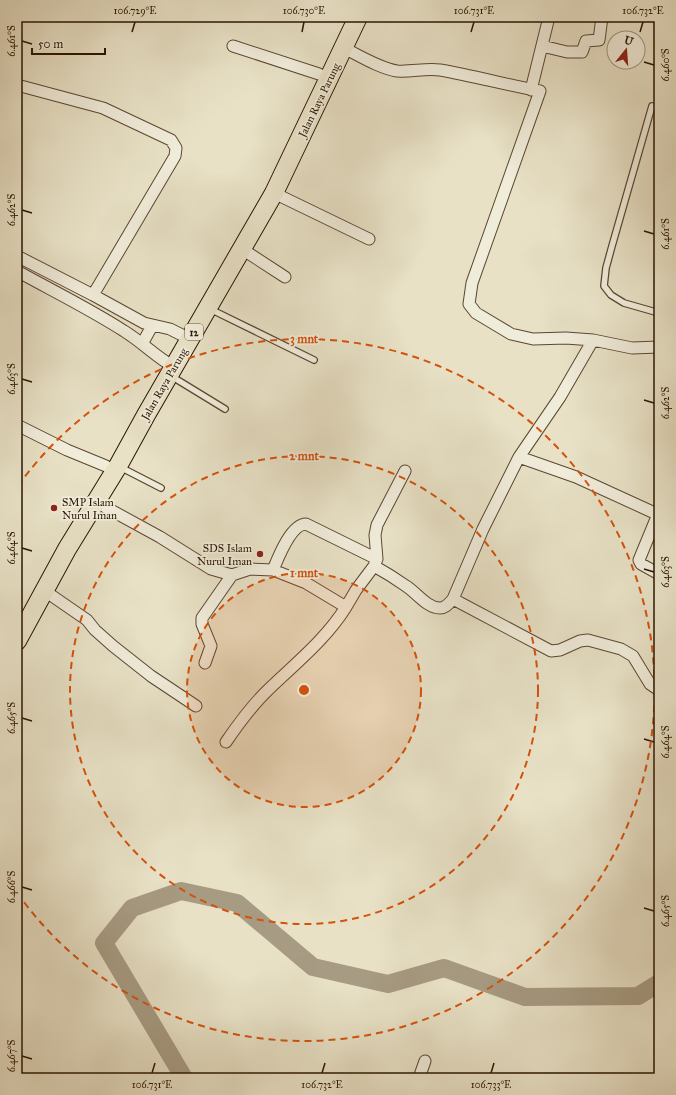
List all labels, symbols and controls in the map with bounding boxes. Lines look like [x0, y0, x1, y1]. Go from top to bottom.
text: 106.729°E [114, 5, 156, 17]
text: 106.730°E [283, 5, 325, 17]
text: 106.731°E [454, 5, 494, 17]
text: 106.732°E [622, 5, 664, 17]
text: 6.461°S [6, 25, 18, 57]
scale bar [32, 30, 105, 56]
north arrow [606, 30, 646, 70]
text: U [623, 33, 635, 48]
text: 50 m [38, 37, 63, 51]
text: 6.460°S [660, 48, 672, 82]
street label: Jalan Raya Parung [295, 60, 344, 141]
text: 6.462°S [6, 194, 18, 226]
text: 6.461°S [660, 218, 672, 250]
road number: 12 [185, 324, 203, 340]
text: 3 mnt [290, 332, 319, 347]
street label: Jalan Raya Parung [138, 345, 192, 424]
text: 6.463°S [6, 363, 18, 395]
text: 6.462°S [660, 387, 672, 419]
text: 2 mnt [289, 449, 319, 463]
place label: SMP Islam Nurul Iman [62, 496, 117, 522]
marker: SMP Islam Nurul Iman [49, 503, 59, 513]
text: 6.464°S [6, 531, 18, 564]
place label: SDS Islam Nurul Iman [197, 542, 253, 568]
marker: SDS Islam Nurul Iman [255, 549, 265, 559]
text: 6.463°S [660, 556, 672, 588]
text: 1 mnt [290, 566, 319, 580]
centre of rings [297, 683, 311, 697]
text: 6.465°S [6, 702, 18, 734]
text: 6.464°S [660, 725, 672, 758]
text: 6.466°S [6, 871, 18, 903]
text: 6.465°S [660, 895, 672, 927]
text: 6.467°S [6, 1039, 18, 1072]
text: 106.731°E [132, 1079, 172, 1091]
text: 106.732°E [301, 1079, 343, 1091]
text: 106.733°E [471, 1079, 511, 1091]

